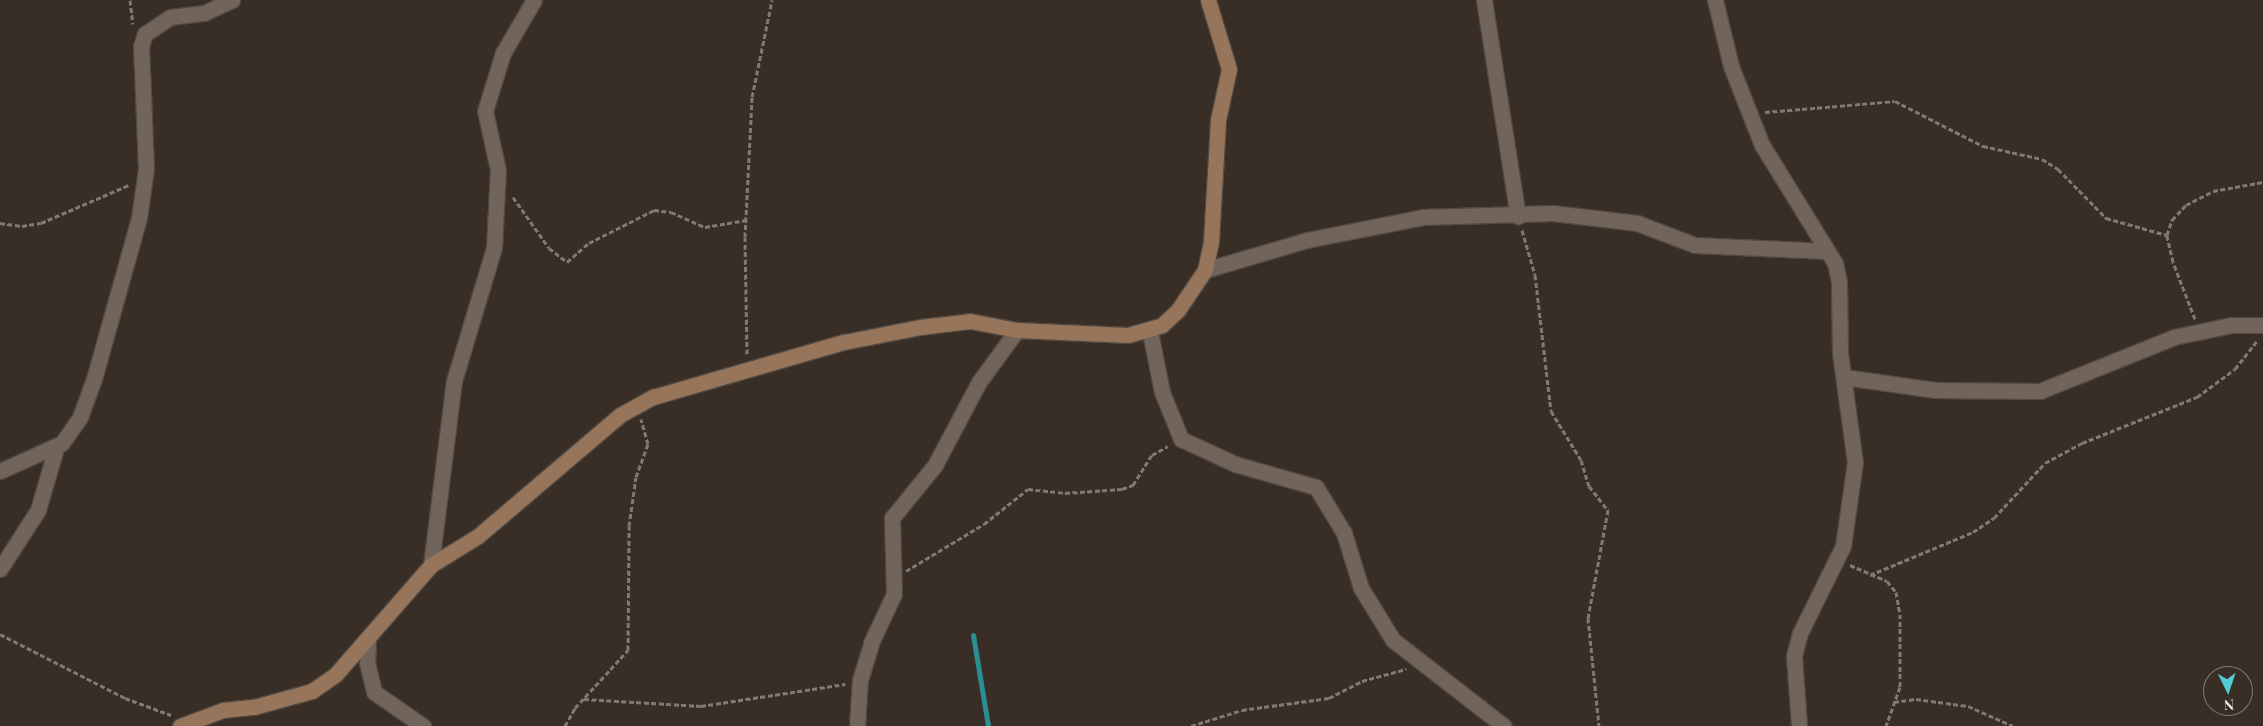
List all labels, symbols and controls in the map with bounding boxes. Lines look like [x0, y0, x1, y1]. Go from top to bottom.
north arrow [2203, 666, 2253, 716]
text: N [2223, 696, 2235, 715]

